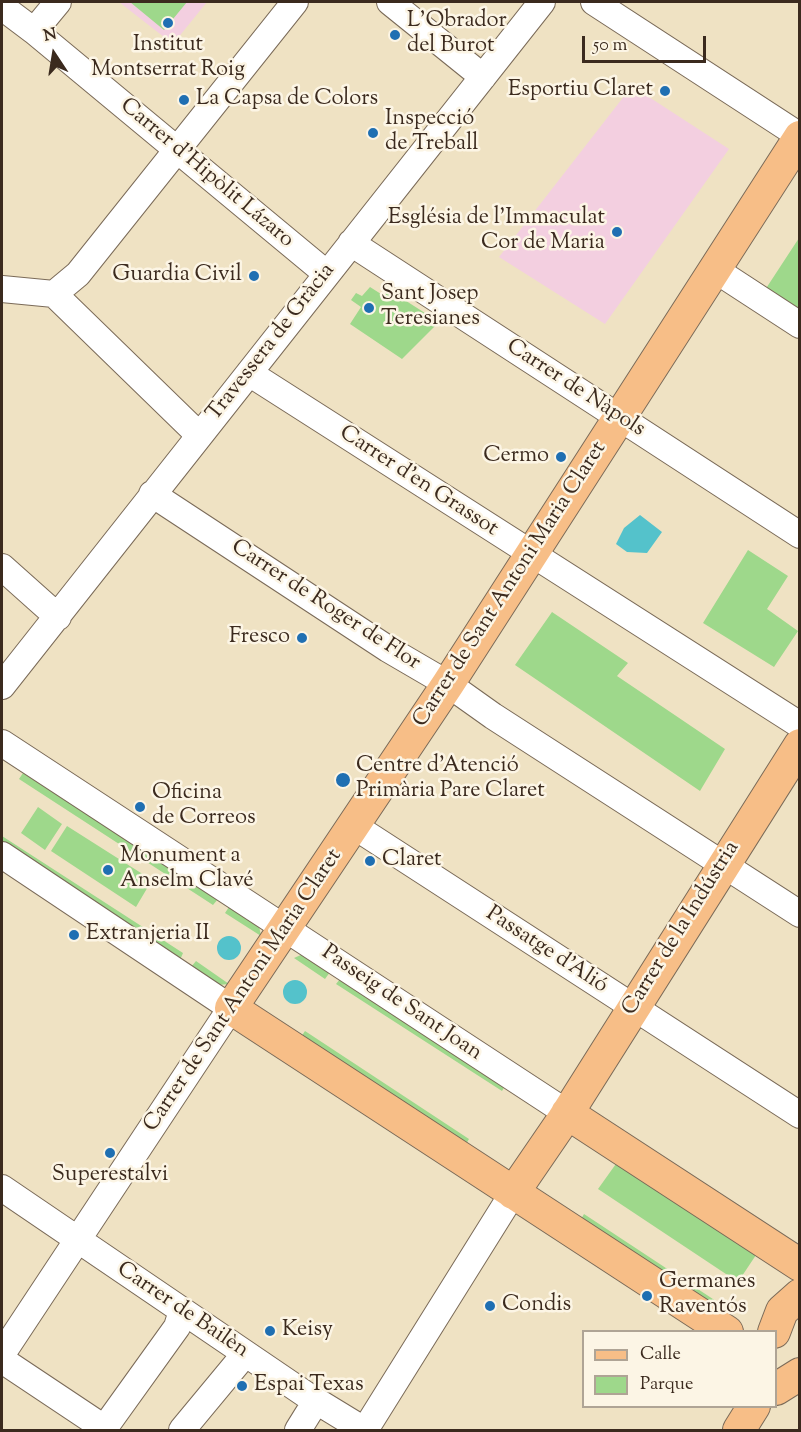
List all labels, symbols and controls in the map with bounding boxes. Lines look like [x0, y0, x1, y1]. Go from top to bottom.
place label: L'Obrador del Burot [407, 9, 507, 60]
marker: Institut Montserrat Roig [161, 16, 175, 30]
text: N [42, 23, 59, 48]
north arrow [24, 24, 84, 84]
scale bar [585, 24, 710, 62]
marker: L'Obrador del Burot [388, 28, 402, 42]
place label: Institut Montserrat Roig [91, 33, 245, 84]
text: 50 m [593, 33, 627, 59]
place label: Esportiu Claret [508, 78, 653, 104]
marker: Esportiu Claret [658, 84, 672, 98]
place label: La Capsa de Colors [196, 87, 378, 113]
marker: La Capsa de Colors [177, 93, 191, 107]
street label: Carrer d'Hipòlit Lázaro [114, 94, 298, 254]
place label: Inspecció de Treball [385, 107, 478, 158]
marker: Inspecció de Treball [366, 126, 380, 140]
place label: Església de l'Immaculat Cor de Maria [388, 206, 605, 258]
marker: Església de l'Immaculat Cor de Maria [610, 225, 624, 239]
street label: Travessera de Gràcia [202, 259, 342, 427]
place label: Guardia Civil [112, 263, 242, 289]
marker: Guardia Civil [247, 269, 261, 283]
place label: Sant Josep Teresianes [381, 282, 480, 334]
marker: Sant Josep Teresianes [362, 301, 376, 315]
street label: Carrer de Nàpols [501, 334, 649, 444]
street label: Carrer d'en Grassot [334, 421, 502, 543]
street label: Carrer de Sant Antoni Maria Claret [409, 437, 613, 733]
place label: Cermo [483, 444, 549, 470]
marker: Cermo [554, 450, 568, 464]
street label: Carrer de Roger de Flor [225, 535, 425, 677]
place label: Fresco [229, 625, 290, 651]
marker: Fresco [295, 631, 309, 645]
place label: Centre d'Atenció Primària Pare Claret [356, 754, 545, 806]
marker: Centre d'Atenció Primària Pare Claret [334, 771, 352, 789]
place label: Oficina de Correos [152, 781, 256, 832]
marker: Oficina de Correos [133, 800, 147, 814]
street label: Carrer de la Indústria [618, 837, 746, 1021]
place label: Monument a Anselm Clavé [120, 844, 254, 896]
street label: Carrer de Sant Antoni Maria Claret [139, 845, 349, 1137]
place label: Claret [382, 848, 442, 874]
marker: Claret [363, 854, 377, 868]
marker: Monument a Anselm Clavé [101, 863, 115, 877]
street label: Passatge d'Alió [480, 902, 612, 1000]
place label: Extranjeria II [86, 922, 210, 948]
marker: Extranjeria II [67, 928, 81, 942]
street label: Passeig de Sant Joan [316, 940, 486, 1068]
marker: Superestalvi [103, 1146, 117, 1160]
place label: Superestalvi [52, 1163, 168, 1189]
street label: Carrer de Bailèn [111, 1257, 253, 1365]
place label: Germanes Raventós [659, 1270, 756, 1322]
marker: Germanes Raventós [640, 1289, 654, 1303]
place label: Condis [502, 1293, 571, 1319]
marker: Condis [483, 1299, 497, 1313]
place label: Keisy [282, 1318, 333, 1344]
marker: Keisy [263, 1324, 277, 1338]
legend [582, 1330, 777, 1408]
text: Calle [640, 1342, 681, 1368]
text: Parque [640, 1372, 693, 1398]
place label: Espai Texas [254, 1373, 364, 1399]
marker: Espai Texas [235, 1379, 249, 1393]

